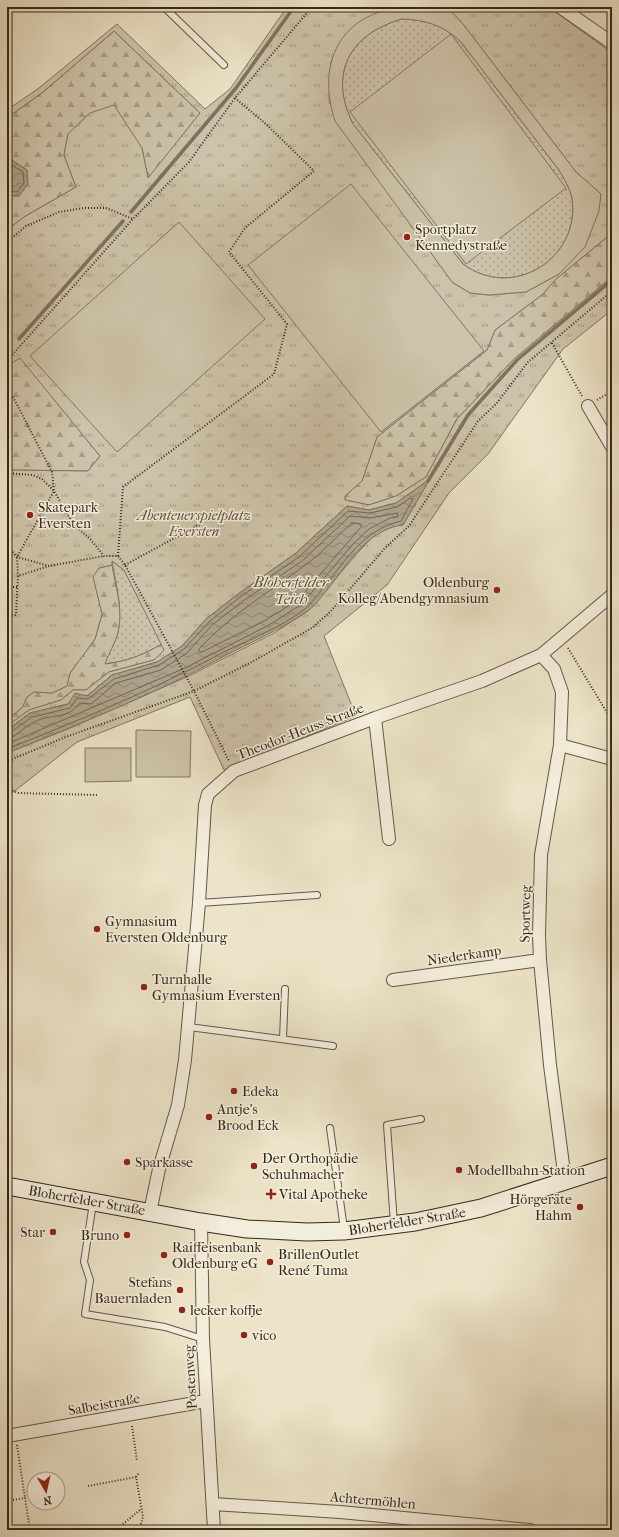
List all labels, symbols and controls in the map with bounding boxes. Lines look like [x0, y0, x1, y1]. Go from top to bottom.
place label: Sportplatz Kennedystraße [415, 221, 507, 254]
marker: Sportplatz Kennedystraße [402, 232, 412, 242]
place label: Skatepark Eversten [38, 499, 99, 532]
park label: Abenteuerspielplatz Eversten [135, 507, 251, 540]
marker: Skatepark Eversten [25, 510, 35, 520]
water label: Bloherfelder Teich [253, 573, 330, 608]
place label: Oldenburg Kolleg/Abendgymnasium [338, 574, 490, 607]
marker: Oldenburg Kolleg/Abendgymnasium [492, 585, 502, 595]
street label: Theodor-Heuss-Straße [234, 699, 366, 764]
street label: Sportweg [517, 885, 535, 943]
place label: Gymnasium Eversten Oldenburg [105, 913, 228, 946]
marker: Gymnasium Eversten Oldenburg [92, 924, 102, 934]
street label: Niederkamp [426, 942, 503, 969]
place label: Turnhalle Gymnasium Eversten [152, 971, 280, 1004]
marker: Turnhalle Gymnasium Eversten [139, 982, 149, 992]
place label: Edeka [242, 1083, 279, 1100]
marker: Edeka [229, 1086, 239, 1096]
place label: Antje's Brood Eck [216, 1101, 279, 1134]
marker: Antje's Brood Eck [204, 1112, 214, 1122]
place label: Der Orthopädie Schuhmacher [262, 1150, 358, 1183]
place label: Sparkasse [135, 1154, 193, 1171]
marker: Sparkasse [122, 1157, 132, 1167]
marker: Der Orthopädie Schuhmacher [249, 1161, 259, 1171]
place label: Modellbahn-Station [467, 1162, 585, 1179]
marker: Modellbahn-Station [454, 1165, 464, 1175]
street label: Bloherfelder Straße [27, 1182, 147, 1219]
place label: Vital Apotheke [278, 1186, 368, 1203]
marker: Vital Apotheke [266, 1189, 276, 1199]
place label: Hörgeräte Hahm [509, 1191, 572, 1224]
marker: Hörgeräte Hahm [575, 1202, 585, 1212]
street label: Bloherfelder Straße [347, 1204, 467, 1239]
place label: Star [20, 1224, 45, 1241]
marker: Star [48, 1227, 58, 1237]
place label: Bruno [81, 1227, 119, 1244]
marker: Bruno [122, 1230, 132, 1240]
place label: Raiffeisenbank Oldenburg eG [172, 1239, 262, 1272]
place label: BrillenOutlet René Tuma [278, 1246, 359, 1279]
marker: Raiffeisenbank Oldenburg eG [159, 1250, 169, 1260]
marker: BrillenOutlet René Tuma [265, 1257, 275, 1267]
place label: Stefans Bauernladen [95, 1274, 172, 1307]
marker: Stefans Bauernladen [175, 1285, 185, 1295]
place label: lecker koffje [189, 1302, 263, 1319]
marker: lecker koffje [177, 1305, 187, 1315]
place label: vico [252, 1327, 276, 1344]
marker: vico [239, 1330, 249, 1340]
street label: Postenweg [180, 1344, 201, 1410]
street label: Salbeistraße [67, 1390, 142, 1419]
north arrow [26, 1471, 66, 1511]
street label: Achtermöhlen [328, 1488, 417, 1513]
text: N [42, 1493, 53, 1508]

